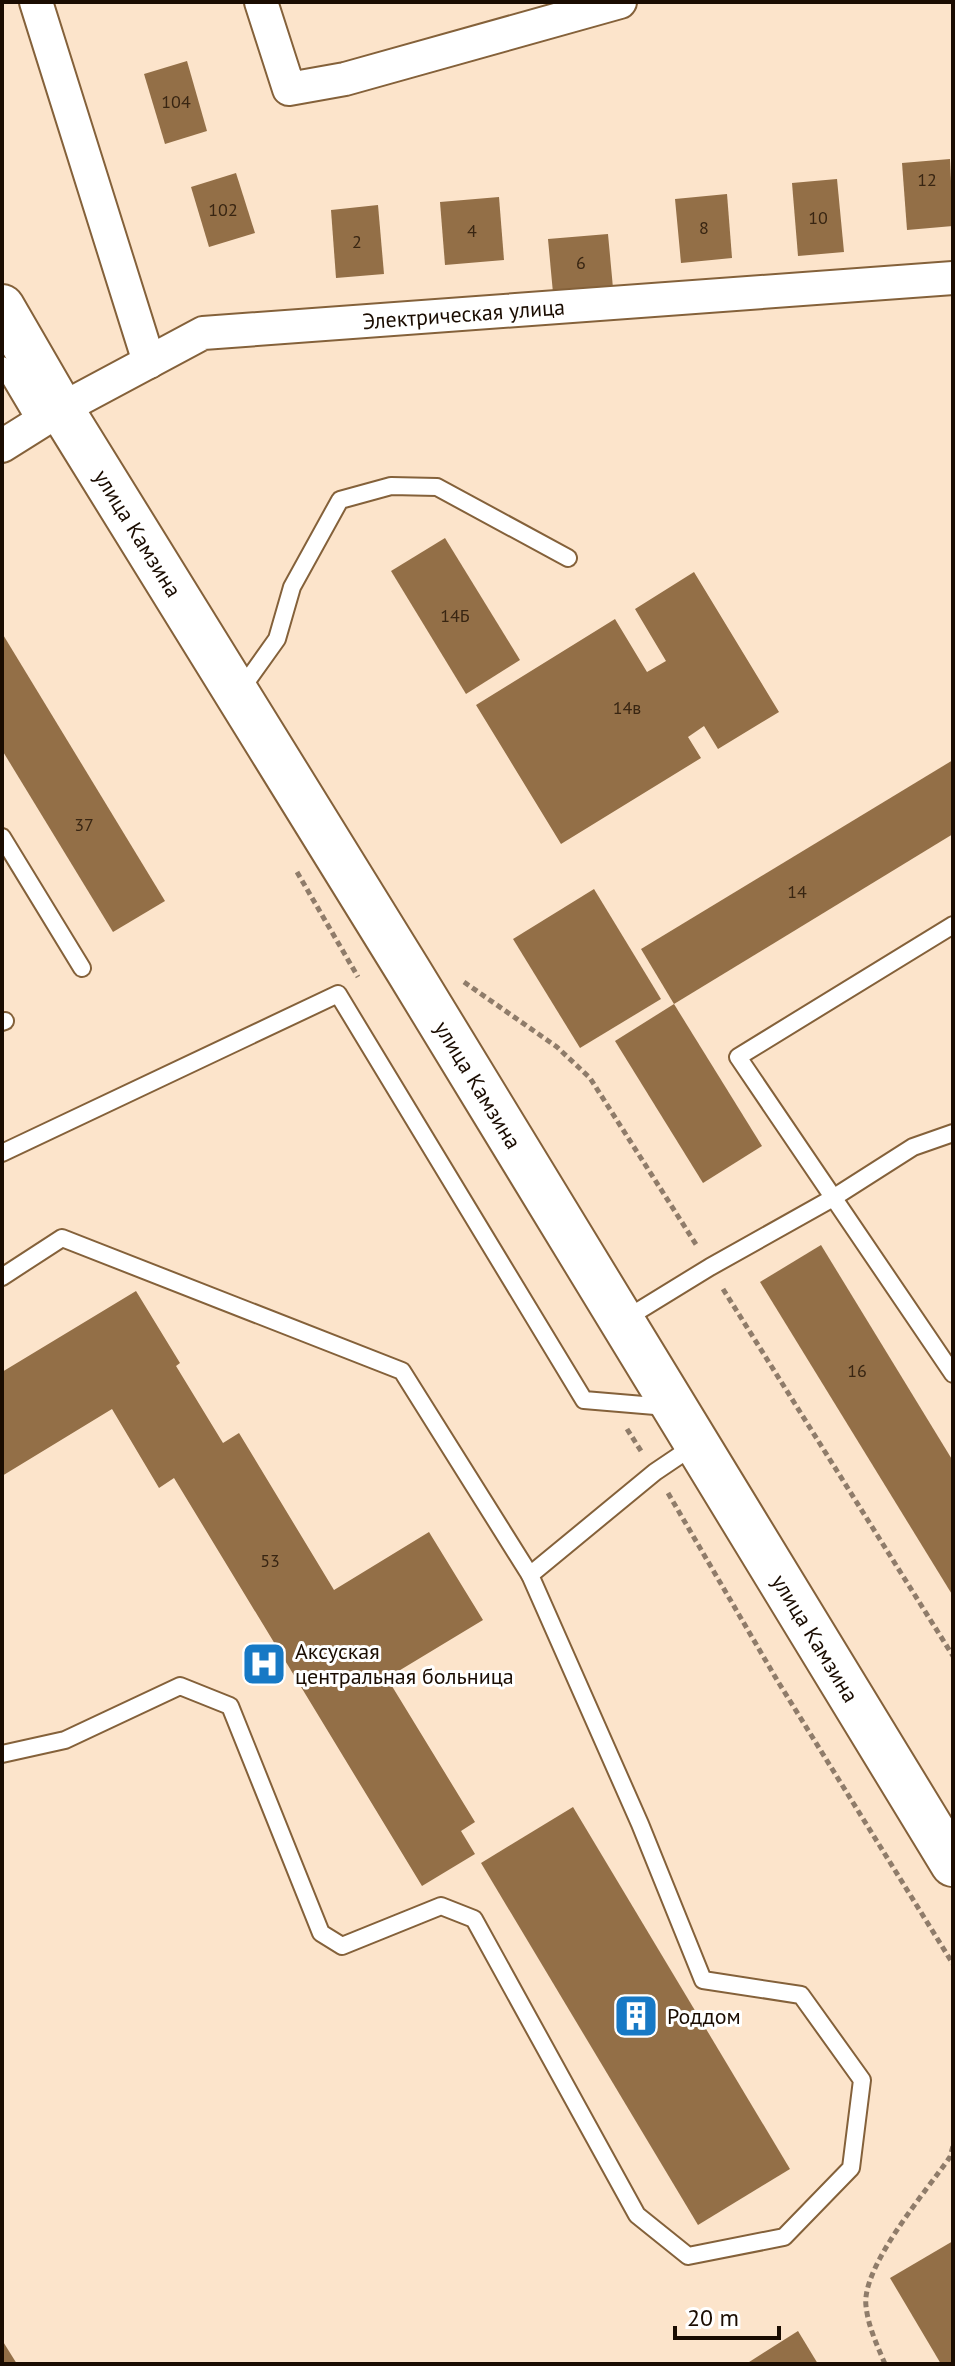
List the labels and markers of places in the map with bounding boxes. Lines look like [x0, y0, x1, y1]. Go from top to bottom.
place label: Аксуская центральная больница [295, 1637, 514, 1690]
hospital icon: Аксуская центральная больница [240, 1640, 288, 1688]
building icon: Роддом [612, 1992, 660, 2040]
place label: Роддом [667, 2002, 741, 2030]

